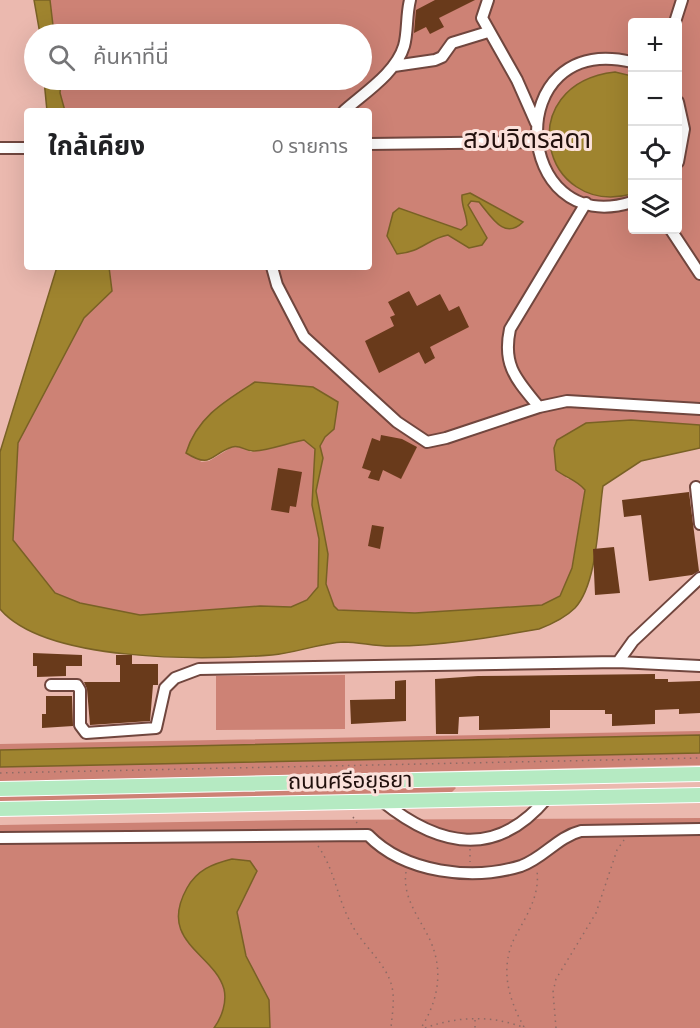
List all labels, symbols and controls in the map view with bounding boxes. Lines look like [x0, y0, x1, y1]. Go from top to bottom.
map controls [628, 18, 682, 234]
button: + [628, 18, 682, 72]
search box [24, 24, 372, 90]
icon: search [45, 41, 78, 74]
text: ค้นหาที่นี่ [93, 44, 169, 70]
button: − [628, 72, 682, 126]
district label: สวนจิตรลดา [463, 124, 591, 155]
button: locate [628, 126, 682, 180]
text: ใกล้เคียง [48, 131, 145, 162]
text: 0 รายการ [272, 135, 348, 158]
button: layers [628, 180, 682, 234]
street label: ถนนศรีอยุธยา [288, 767, 412, 795]

